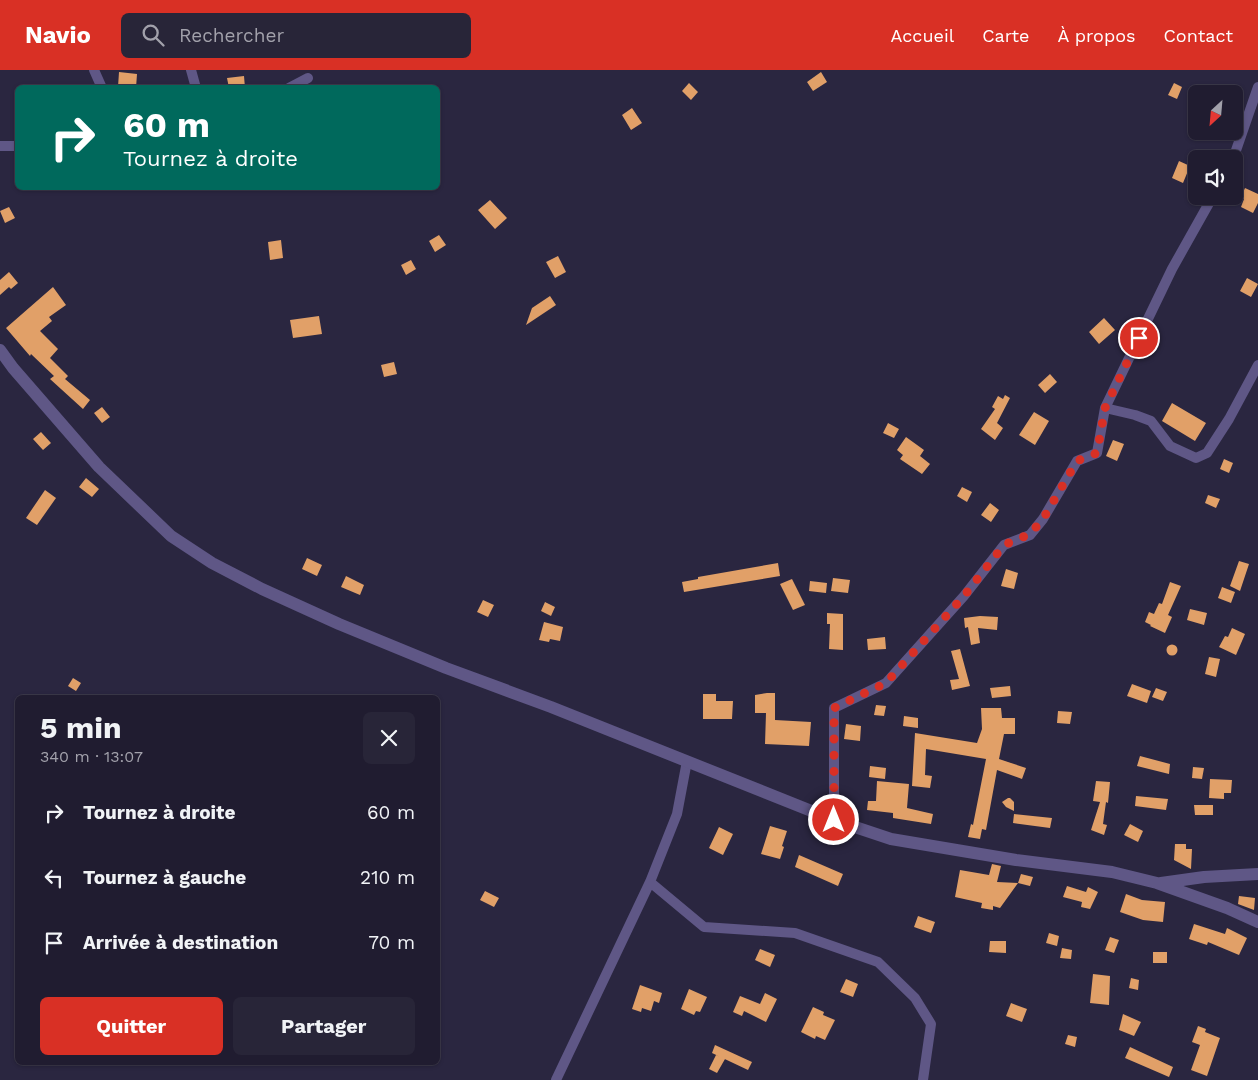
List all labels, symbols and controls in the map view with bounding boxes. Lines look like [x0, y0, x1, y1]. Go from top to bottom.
search box [121, 13, 471, 58]
text: Navio [25, 21, 91, 49]
icon: search [139, 21, 167, 49]
text: Rechercher [179, 24, 284, 47]
text: Accueil [891, 25, 954, 46]
text: Carte [982, 25, 1029, 46]
text: À propos [1057, 25, 1135, 46]
text: Contact [1163, 25, 1233, 46]
north arrow [1188, 85, 1242, 140]
map controls [1188, 85, 1243, 205]
text: 60 m [123, 104, 210, 146]
icon: right [40, 105, 105, 170]
text: Tournez à droite [123, 146, 298, 171]
button: sound [1188, 150, 1243, 205]
pin [1118, 317, 1160, 359]
icon: arrive [1125, 324, 1153, 352]
text: 5 min [40, 710, 122, 745]
button: close [363, 712, 415, 764]
text: 340 m · 13:07 [40, 747, 143, 766]
position arrow [807, 793, 859, 845]
icon: right [40, 799, 68, 827]
text: Tournez à droite [83, 801, 235, 824]
text: 60 m [367, 801, 415, 824]
icon: left [40, 864, 68, 892]
text: Tournez à gauche [83, 866, 246, 889]
text: 210 m [360, 866, 415, 889]
icon: arrive [40, 929, 68, 957]
text: Arrivée à destination [83, 931, 278, 954]
text: 70 m [368, 931, 415, 954]
button: Quitter [40, 997, 223, 1055]
button: Partager [233, 997, 415, 1055]

